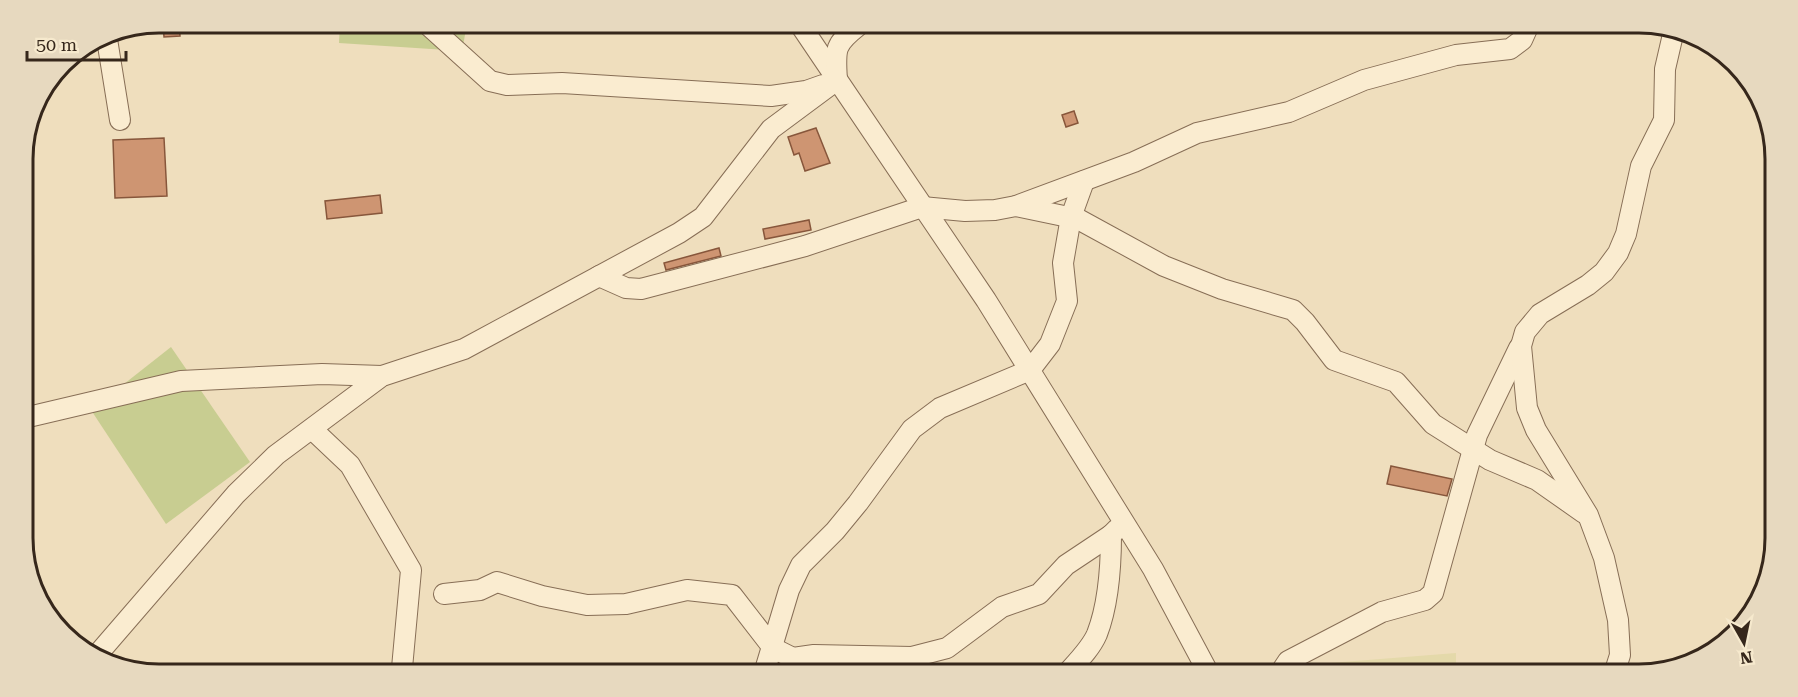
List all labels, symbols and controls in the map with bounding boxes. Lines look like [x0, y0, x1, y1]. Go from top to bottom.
scale bar [27, 24, 126, 62]
text: 50 m [36, 34, 77, 55]
north arrow [1714, 613, 1774, 673]
text: N [1739, 647, 1754, 668]

